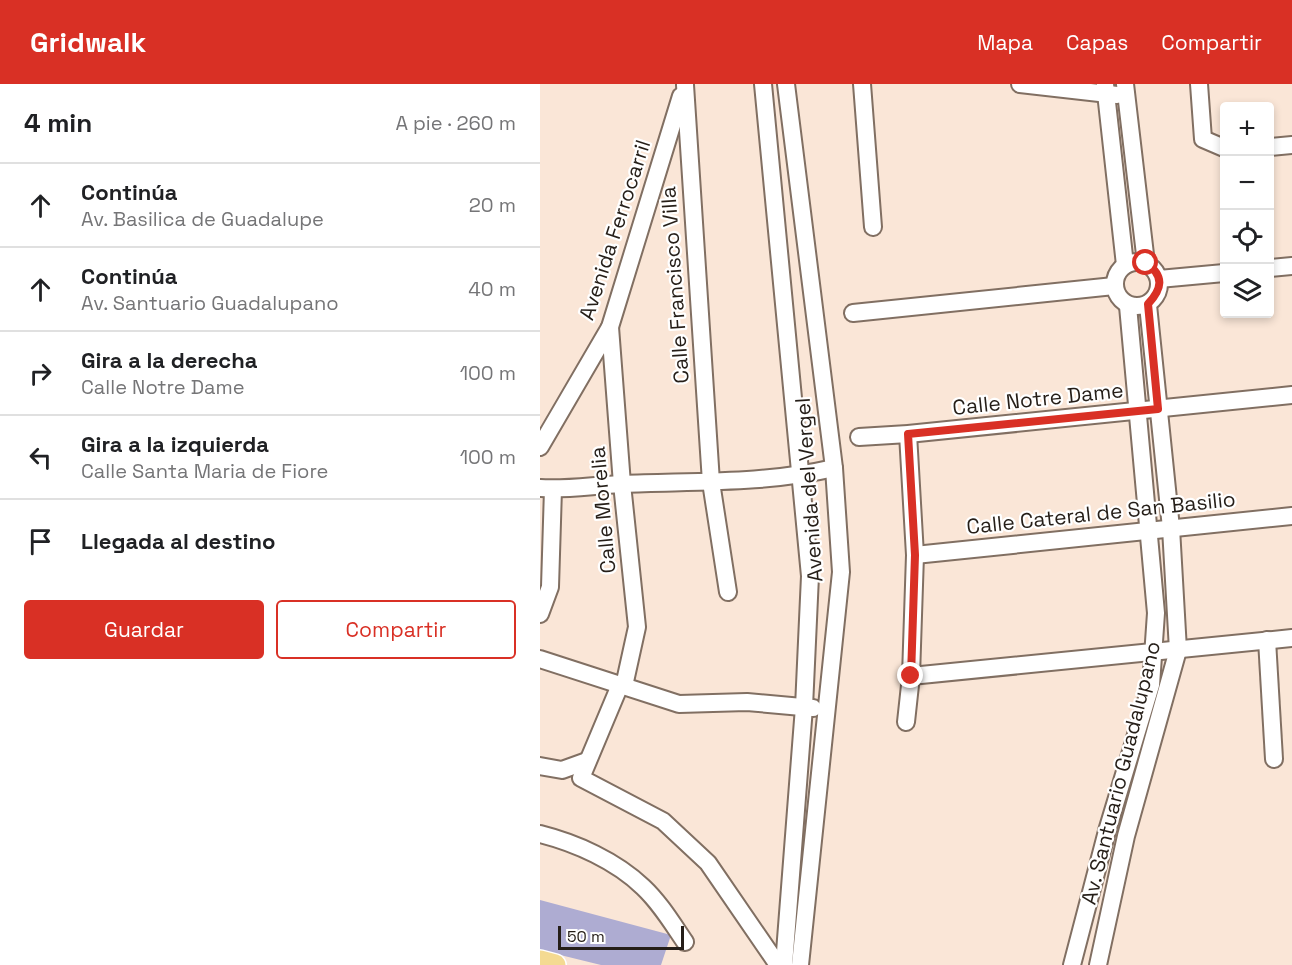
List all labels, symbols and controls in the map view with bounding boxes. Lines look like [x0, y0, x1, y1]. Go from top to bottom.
text: Gridwalk [30, 24, 146, 60]
text: Mapa [977, 29, 1033, 56]
text: Capas [1066, 29, 1128, 56]
text: Compartir [1161, 29, 1262, 56]
map controls [1220, 102, 1274, 318]
button: + [1220, 102, 1274, 156]
text: 4 min [24, 106, 92, 140]
text: A pie · 260 m [395, 110, 516, 136]
street label: Avenida Ferrocarril [573, 136, 656, 323]
button: − [1220, 156, 1274, 210]
text: Continúa [81, 178, 177, 206]
street label: Calle Francisco Villa [654, 186, 695, 384]
icon: ahead [24, 189, 57, 222]
text: 20 m [469, 192, 516, 218]
text: Av. Basilica de Guadalupe [81, 206, 324, 232]
button: locate [1220, 210, 1274, 264]
route start [1132, 249, 1158, 275]
text: Continúa [81, 262, 177, 290]
button: layers [1220, 264, 1274, 318]
icon: ahead [24, 273, 57, 306]
text: 40 m [468, 276, 516, 302]
text: Av. Santuario Guadalupano [81, 290, 339, 316]
text: Gira a la derecha [81, 346, 258, 374]
icon: right [24, 357, 57, 390]
text: 100 m [460, 360, 516, 386]
text: Calle Notre Dame [81, 374, 245, 400]
street label: Calle Notre Dame [951, 376, 1125, 421]
street label: Avenida del Vergel [789, 397, 828, 583]
text: Gira a la izquierda [81, 430, 269, 458]
icon: left [24, 441, 57, 474]
text: 100 m [460, 444, 516, 470]
street label: Calle Morelia [584, 446, 621, 575]
text: Calle Santa Maria de Fiore [81, 458, 328, 484]
street label: Calle Cateral de San Basilio [965, 485, 1237, 540]
icon: arrive [24, 525, 57, 558]
text: Llegada al destino [81, 527, 275, 555]
button: Guardar [24, 600, 264, 659]
button: Compartir [276, 600, 516, 659]
street label: Av. Santuario Guadalupano [1075, 638, 1166, 907]
route end [897, 662, 923, 688]
scale bar [558, 923, 684, 950]
text: 50 m [567, 926, 605, 947]

